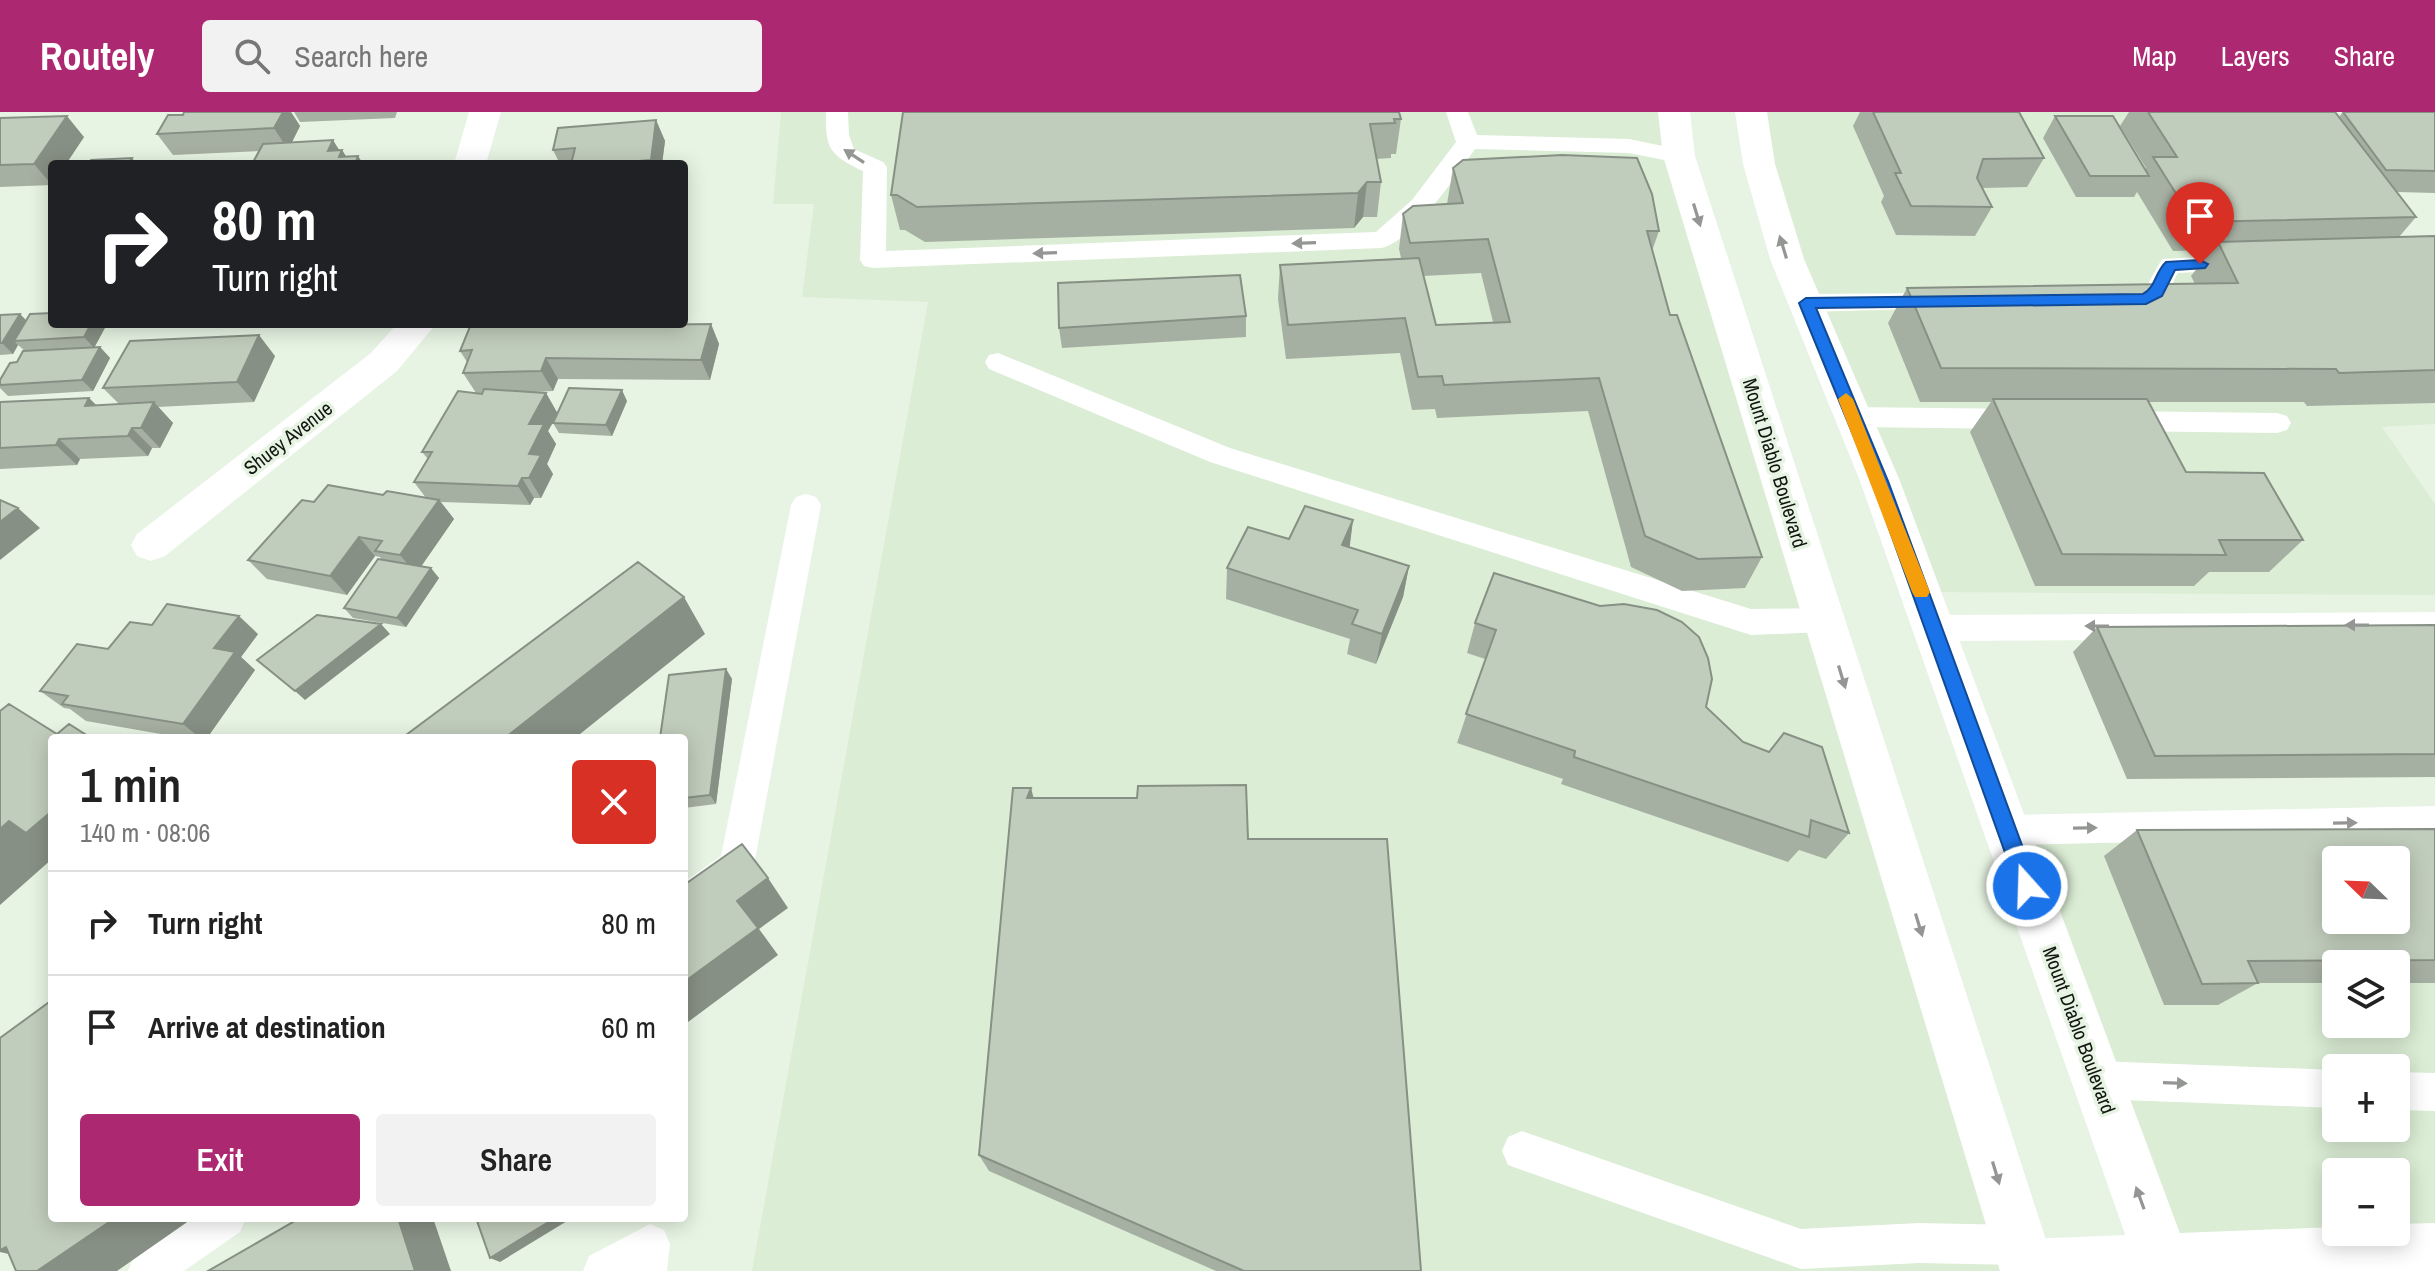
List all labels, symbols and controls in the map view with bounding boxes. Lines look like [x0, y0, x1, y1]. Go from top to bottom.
search box [202, 20, 762, 92]
text: Routely [40, 31, 154, 82]
icon: search [230, 34, 274, 78]
text: Search here [294, 36, 428, 76]
text: Map [2132, 37, 2177, 75]
text: Layers [2221, 37, 2290, 75]
text: Share [2334, 37, 2395, 75]
one-way arrow [844, 149, 865, 164]
text: 80 m [212, 182, 317, 257]
pin [2166, 182, 2234, 264]
icon: right [80, 192, 184, 296]
icon: arrive [2178, 194, 2222, 238]
one-way arrow [1691, 203, 1704, 227]
one-way arrow [1776, 234, 1789, 258]
one-way arrow [1291, 236, 1316, 249]
one-way arrow [1032, 247, 1057, 260]
text: Turn right [212, 254, 337, 302]
street label: Mount Diablo Boulevard [1737, 375, 1814, 551]
street label: Shuey Avenue [238, 394, 338, 481]
one-way arrow [2344, 619, 2369, 631]
one-way arrow [2084, 620, 2109, 633]
one-way arrow [1836, 665, 1849, 689]
text: 1 min [80, 752, 181, 817]
button: close [572, 760, 656, 844]
text: 140 m · 08:06 [80, 815, 210, 850]
one-way arrow [2333, 816, 2358, 829]
one-way arrow [2073, 822, 2098, 835]
position arrow [1985, 844, 2069, 928]
north arrow [2322, 846, 2410, 934]
map controls [2322, 846, 2410, 1246]
icon: right [80, 901, 124, 945]
text: Turn right [148, 903, 262, 943]
text: 80 m [601, 903, 656, 943]
one-way arrow [1913, 913, 1926, 937]
street label: Mount Diablo Boulevard [2037, 943, 2122, 1117]
button: layers [2322, 950, 2410, 1038]
icon: arrive [80, 1005, 124, 1049]
text: Arrive at destination [148, 1007, 386, 1047]
text: 60 m [601, 1007, 656, 1047]
button: + [2322, 1054, 2410, 1142]
one-way arrow [2163, 1077, 2188, 1090]
button: Exit [80, 1114, 360, 1206]
button: Share [376, 1114, 656, 1206]
button: − [2322, 1158, 2410, 1246]
one-way arrow [1991, 1162, 2003, 1186]
one-way arrow [2133, 1186, 2146, 1210]

